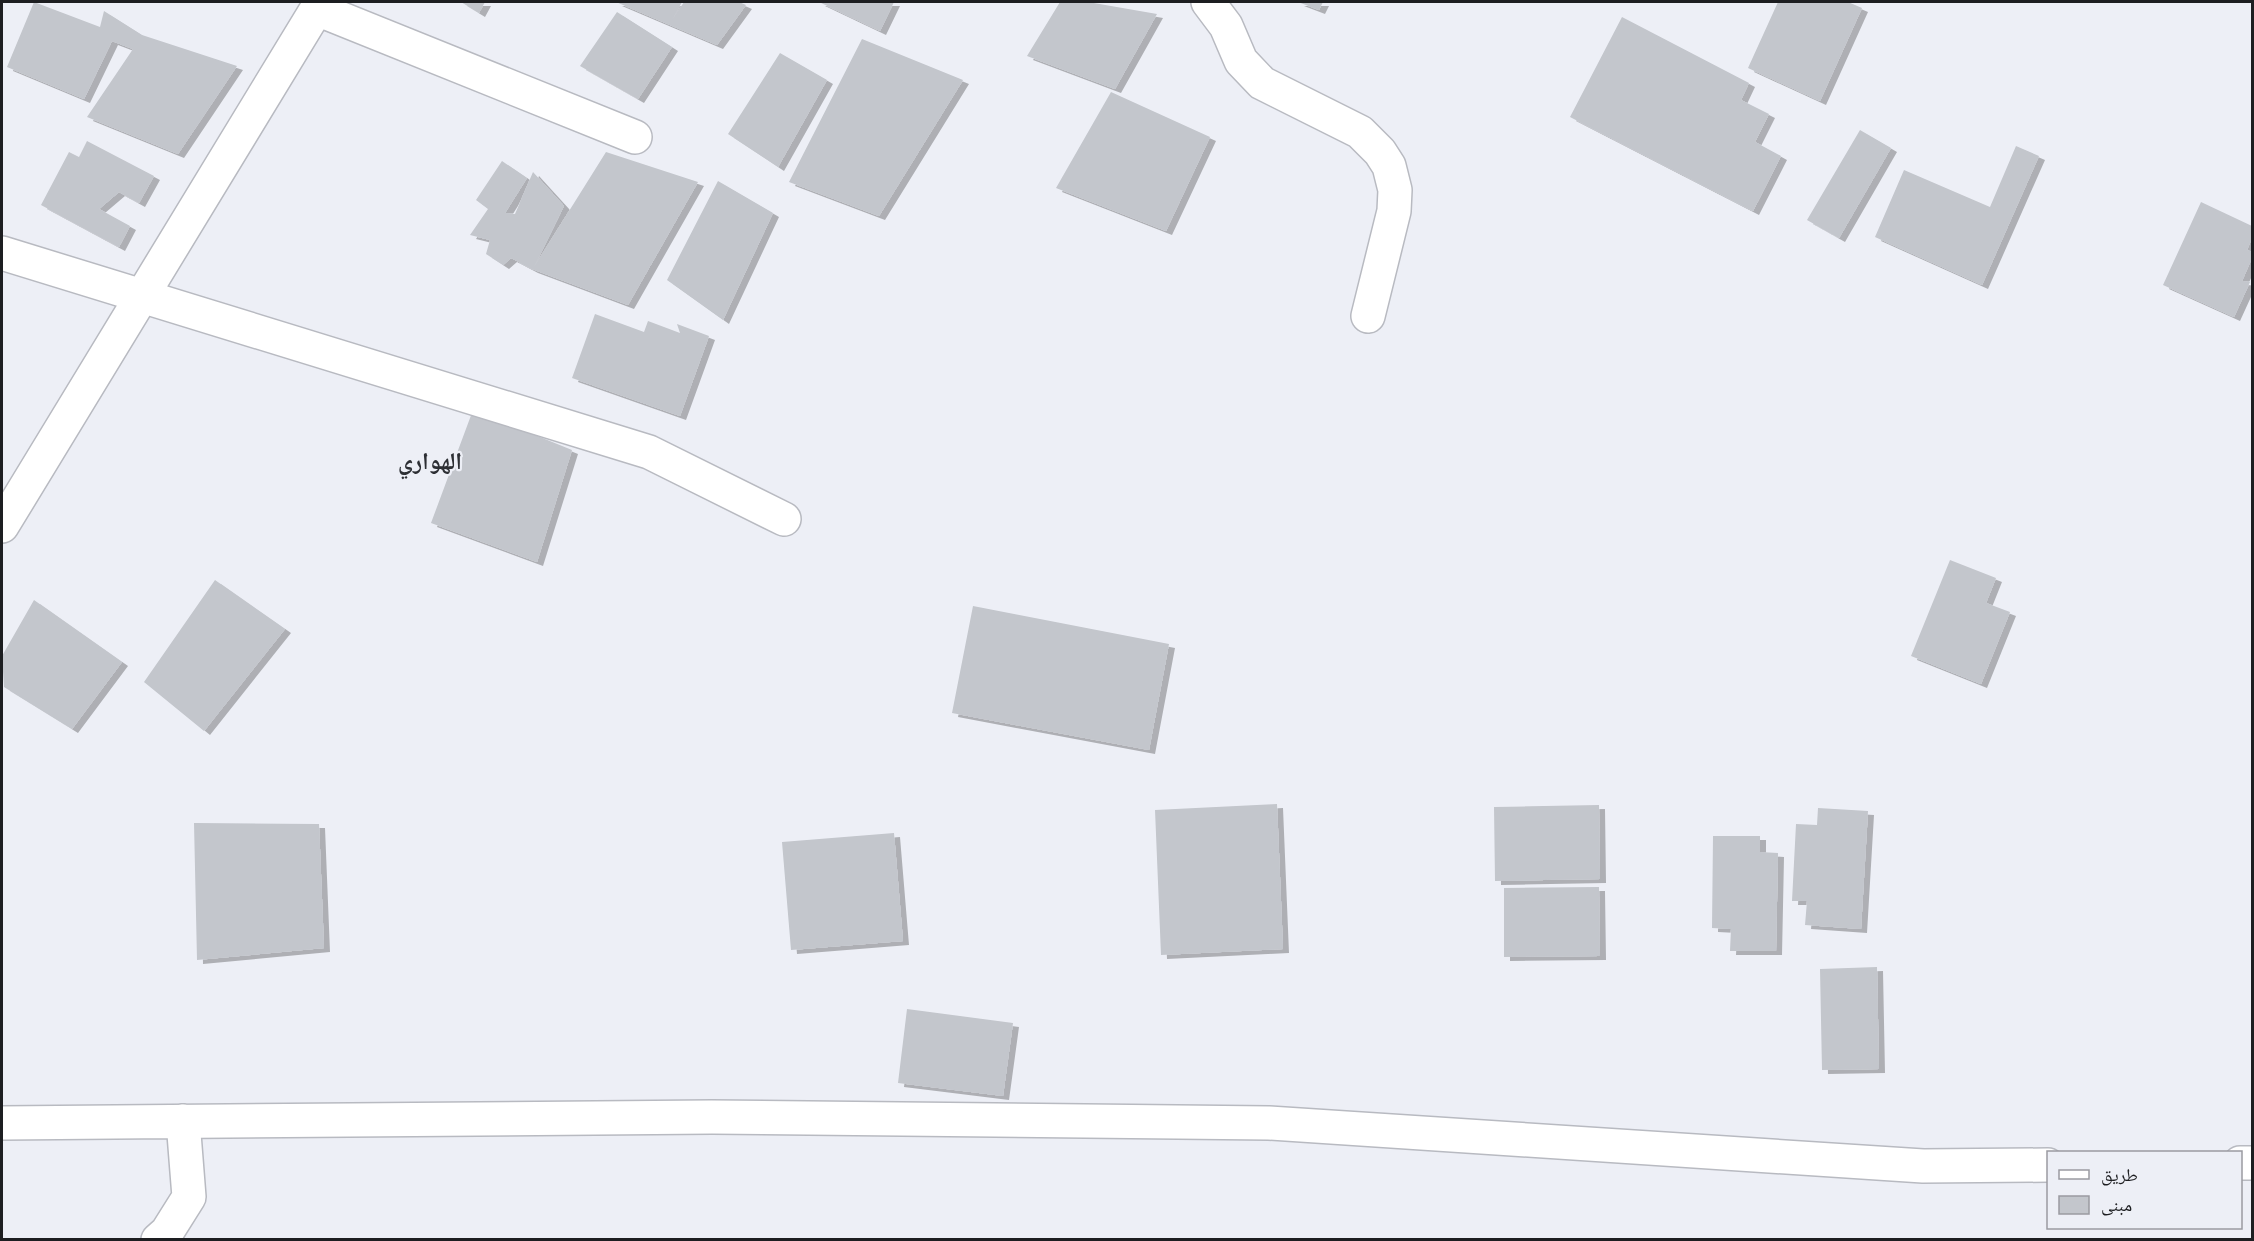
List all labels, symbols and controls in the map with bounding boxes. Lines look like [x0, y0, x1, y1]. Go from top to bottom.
district label: الهواري [398, 445, 462, 480]
legend [2047, 1151, 2242, 1229]
text: طريق [2101, 1163, 2138, 1186]
text: مبنى [2101, 1193, 2132, 1216]

